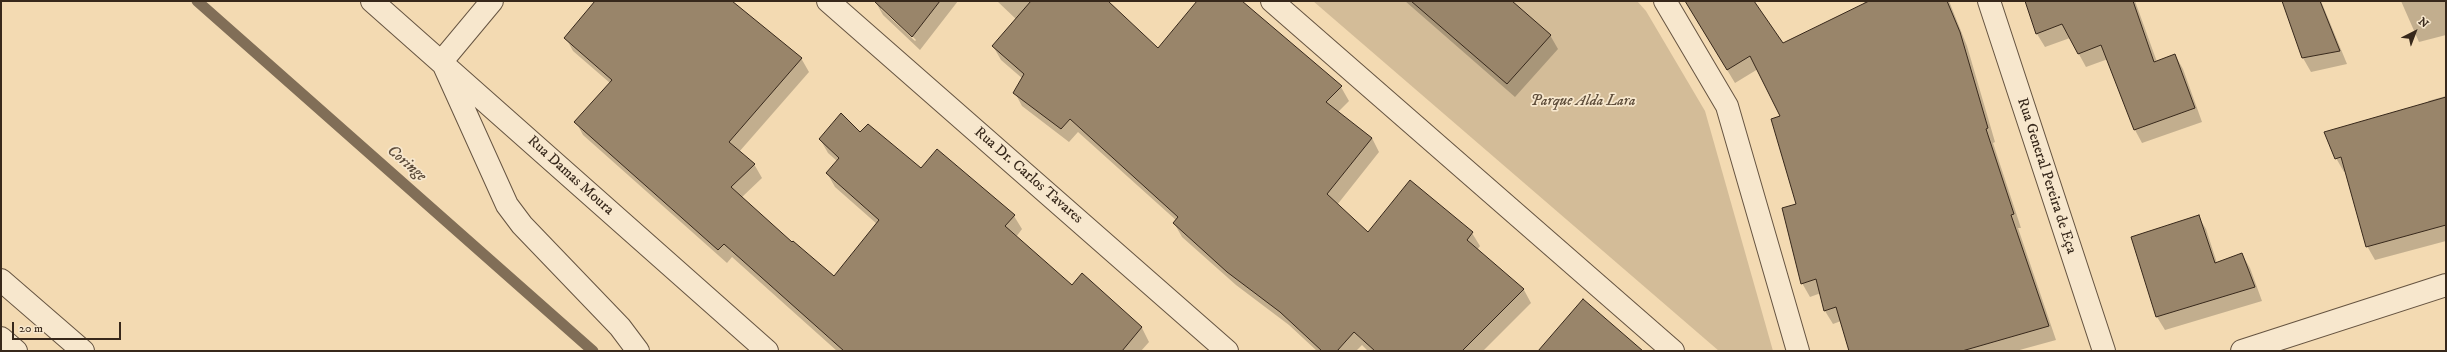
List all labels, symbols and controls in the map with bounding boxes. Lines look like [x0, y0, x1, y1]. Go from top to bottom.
north arrow [2395, 12, 2435, 52]
text: N [2415, 15, 2431, 31]
park label: Parque Alda Lara [1530, 93, 1636, 111]
street label: Rua General Pereira de Eça [2012, 96, 2080, 256]
street label: Rua Dr. Carlos Tavares [970, 124, 1086, 228]
street label: Rua Damas Moura [523, 132, 617, 220]
water label: Coringe [382, 142, 430, 186]
scale bar [14, 314, 123, 340]
text: 20 m [19, 321, 43, 336]

